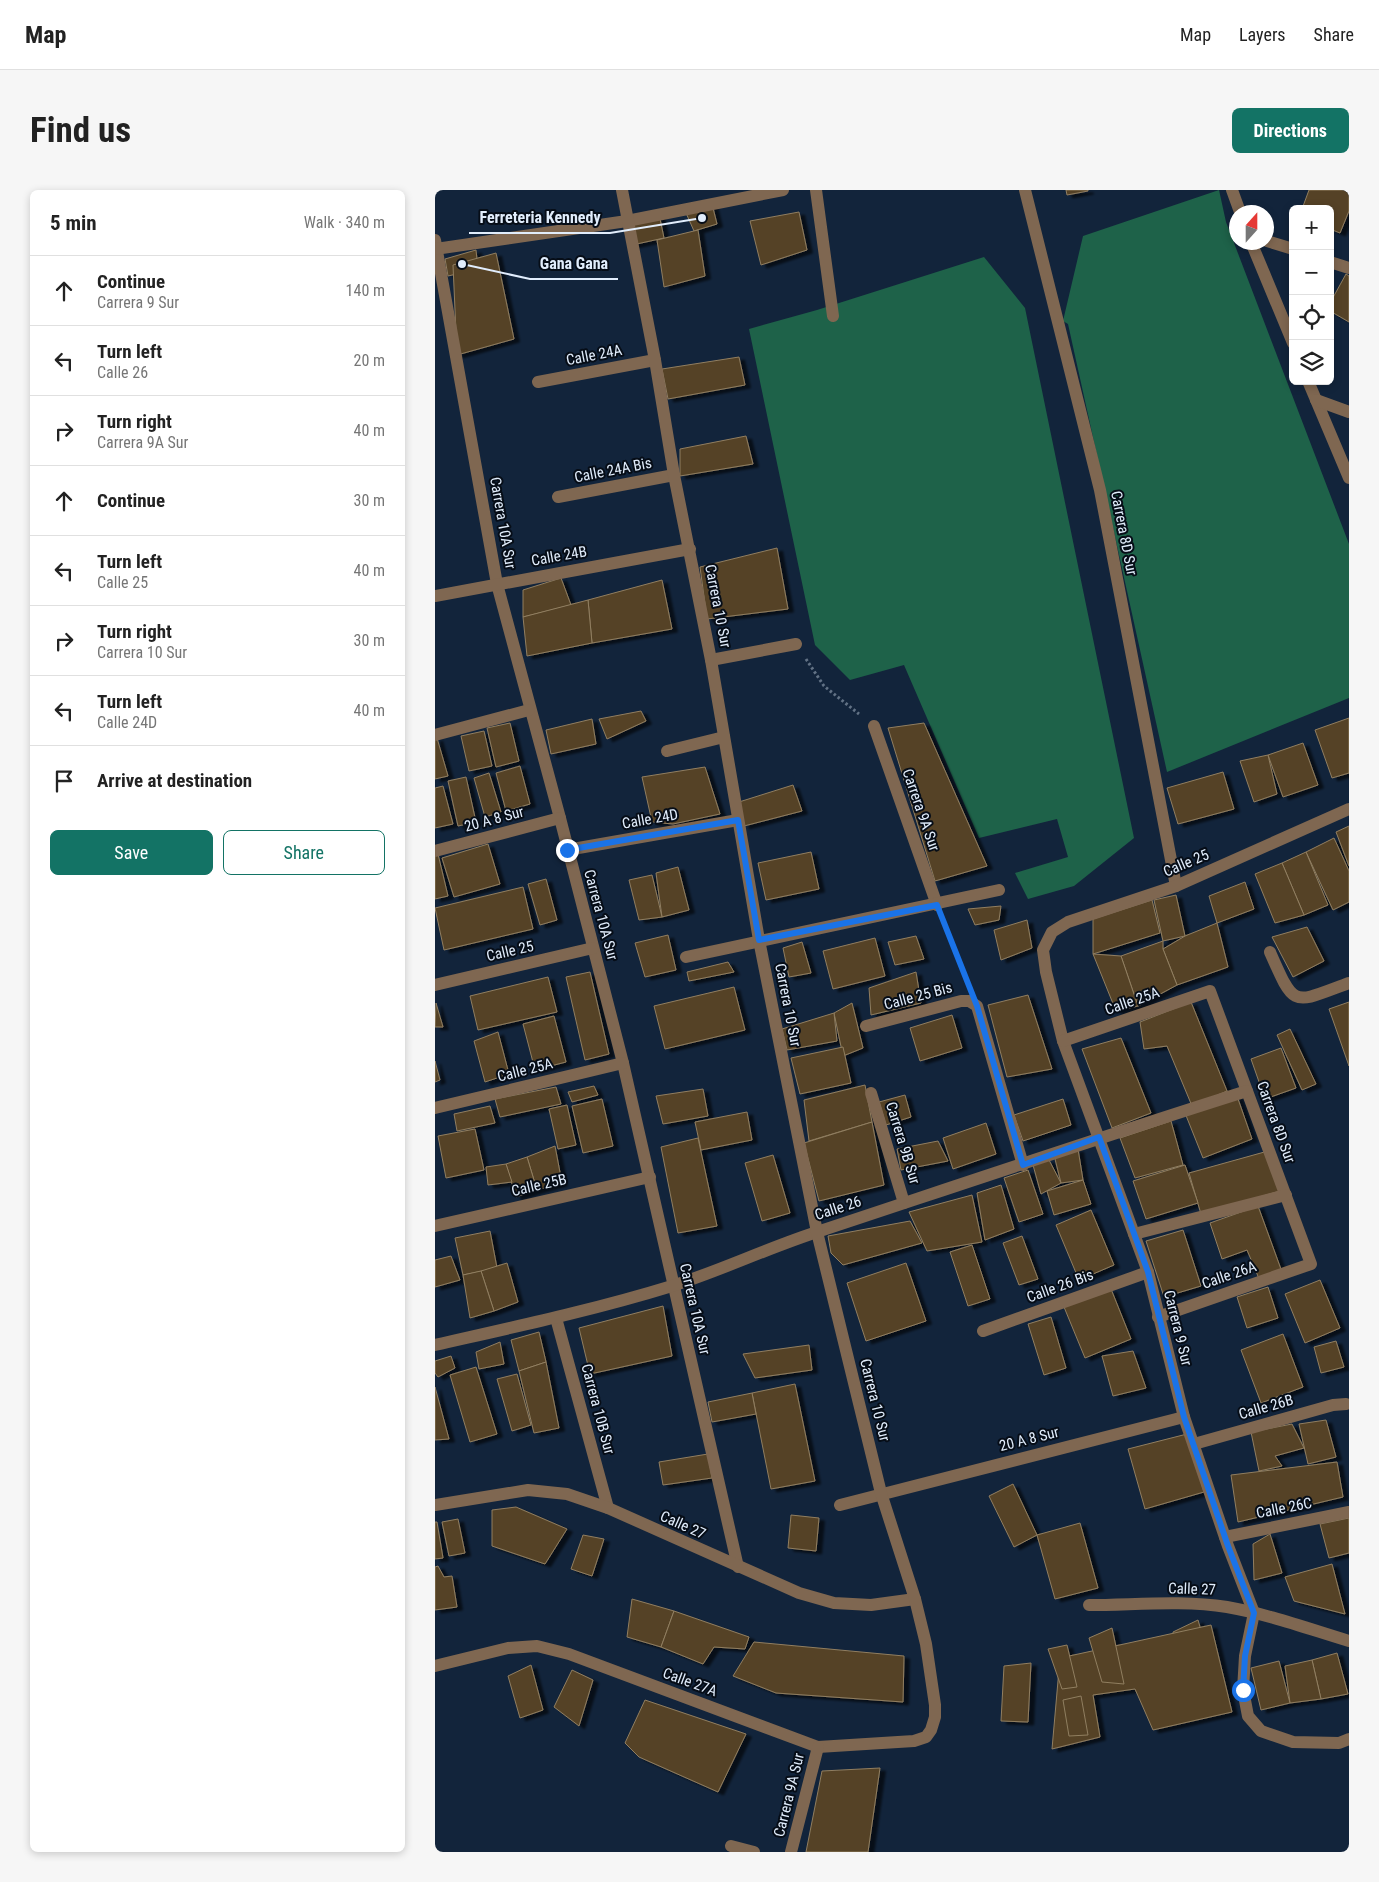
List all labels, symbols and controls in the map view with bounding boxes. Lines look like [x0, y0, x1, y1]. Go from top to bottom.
text: Map [25, 21, 66, 49]
text: Map [1180, 24, 1211, 45]
text: Layers [1239, 24, 1286, 45]
text: Share [1314, 24, 1354, 45]
button: Directions [1232, 108, 1349, 153]
text: Find us [30, 110, 131, 151]
callout: Ferreteria Kennedy [469, 202, 610, 233]
north arrow [1229, 205, 1274, 250]
map controls [1289, 205, 1334, 385]
button: + [1289, 205, 1334, 250]
text: Ferreteria Kennedy [479, 208, 601, 227]
text: 5 min [50, 211, 97, 235]
text: Walk · 340 m [304, 213, 385, 232]
callout: Gana Gana [530, 248, 618, 279]
button: − [1289, 250, 1334, 295]
text: Gana Gana [540, 254, 609, 273]
text: Continue [97, 270, 165, 293]
icon: ahead [50, 277, 78, 305]
text: 140 m [346, 281, 385, 300]
text: Carrera 9 Sur [97, 293, 179, 312]
button: locate [1289, 295, 1334, 340]
text: Turn left [97, 340, 162, 363]
button: layers [1289, 340, 1334, 385]
street label: Calle 24A [565, 341, 624, 369]
icon: left [50, 347, 78, 375]
text: 20 m [353, 351, 385, 370]
text: Calle 26 [97, 363, 148, 382]
text: Turn right [97, 410, 172, 433]
icon: right [50, 417, 78, 445]
text: 40 m [353, 421, 385, 440]
text: Carrera 9A Sur [97, 433, 188, 452]
street label: Calle 24A Bis [573, 454, 653, 486]
street label: Carrera 10A Sur [486, 476, 520, 571]
icon: ahead [50, 487, 78, 515]
text: Continue [97, 489, 165, 512]
street label: Carrera 8D Sur [1107, 489, 1141, 577]
text: 30 m [353, 491, 385, 510]
street label: Calle 24B [530, 542, 588, 570]
text: Turn left [97, 550, 162, 573]
icon: left [50, 557, 78, 585]
text: 40 m [353, 561, 385, 580]
street label: Carrera 10 Sur [701, 563, 735, 650]
text: Calle 25 [97, 573, 148, 592]
text: Turn right [97, 620, 172, 643]
icon: right [50, 627, 78, 655]
text: 30 m [353, 631, 385, 650]
text: Carrera 10 Sur [97, 643, 187, 662]
text: Turn left [97, 690, 162, 713]
icon: left [50, 697, 78, 725]
text: 40 m [353, 701, 385, 720]
text: Calle 24D [97, 713, 157, 732]
icon: arrive [50, 767, 78, 795]
street label: Carrera 9A Sur [899, 767, 944, 854]
text: Arrive at destination [97, 769, 252, 792]
street label: 20 A 8 Sur [462, 802, 526, 836]
street label: Calle 24D [621, 805, 679, 833]
button: Save [50, 830, 213, 875]
button: Share [223, 830, 385, 875]
route end [556, 839, 579, 862]
street label: Calle 25 [1160, 845, 1212, 881]
street label: Carrera 10A Sur [580, 868, 622, 963]
street label: Calle 25 [485, 937, 535, 965]
street label: Carrera 10 Sur [771, 962, 805, 1049]
street label: Calle 25 Bis [882, 978, 954, 1014]
street label: Calle 25A [1102, 983, 1162, 1019]
street label: Calle 25A [495, 1054, 555, 1086]
street label: Carrera 8D Sur [1253, 1079, 1299, 1166]
street label: Carrera 9B Sur [882, 1100, 924, 1187]
street label: Calle 25B [510, 1170, 568, 1200]
street label: Calle 26 [812, 1192, 864, 1224]
street label: Calle 26A [1199, 1257, 1259, 1293]
street label: Carrera 10A Sur [676, 1262, 714, 1357]
street label: Calle 26 Bis [1024, 1266, 1096, 1306]
street label: Carrera 9 Sur [1160, 1288, 1196, 1368]
street label: Carrera 10 Sur [856, 1357, 894, 1444]
street label: Carrera 10B Sur [577, 1362, 619, 1456]
street label: Calle 26B [1237, 1391, 1295, 1423]
street label: 20 A 8 Sur [997, 1423, 1061, 1455]
street label: Calle 26C [1255, 1494, 1313, 1522]
street label: Calle 27 [657, 1507, 709, 1543]
street label: Calle 27 [1168, 1579, 1216, 1599]
street label: Calle 27A [660, 1664, 720, 1700]
route start [1232, 1679, 1255, 1702]
street label: Carrera 9A Sur [770, 1751, 808, 1839]

